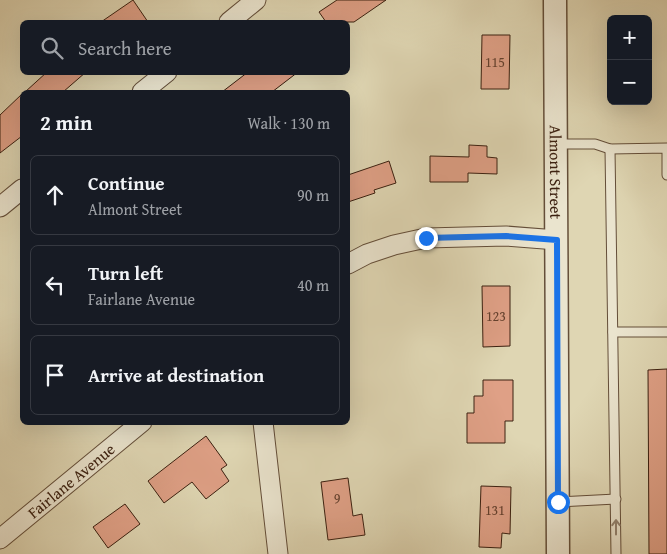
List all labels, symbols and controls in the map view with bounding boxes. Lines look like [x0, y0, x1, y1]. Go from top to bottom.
map controls [607, 15, 652, 105]
button: + [607, 15, 652, 60]
search box [20, 20, 350, 75]
icon: search [38, 34, 66, 62]
text: Search here [78, 34, 172, 62]
house number: 115 [485, 52, 505, 72]
button: − [607, 60, 652, 105]
text: 2 min [40, 107, 92, 138]
text: Walk · 130 m [247, 111, 330, 135]
street label: Almont Street [544, 125, 568, 219]
text: Continue [88, 169, 165, 197]
icon: ahead [41, 181, 69, 209]
text: 90 m [297, 183, 329, 207]
text: Almont Street [88, 197, 182, 221]
route end [415, 227, 438, 250]
text: Turn left [88, 259, 163, 287]
icon: left [41, 271, 69, 299]
text: 40 m [297, 273, 329, 297]
text: Fairlane Avenue [88, 287, 195, 311]
house number: 123 [486, 306, 506, 326]
icon: arrive [41, 361, 69, 389]
text: Arrive at destination [88, 361, 264, 389]
street label: Fairlane Avenue [22, 437, 120, 524]
house number: 9 [334, 488, 341, 508]
route start [547, 491, 570, 514]
house number: 131 [485, 500, 505, 520]
one-way arrow [611, 519, 621, 535]

